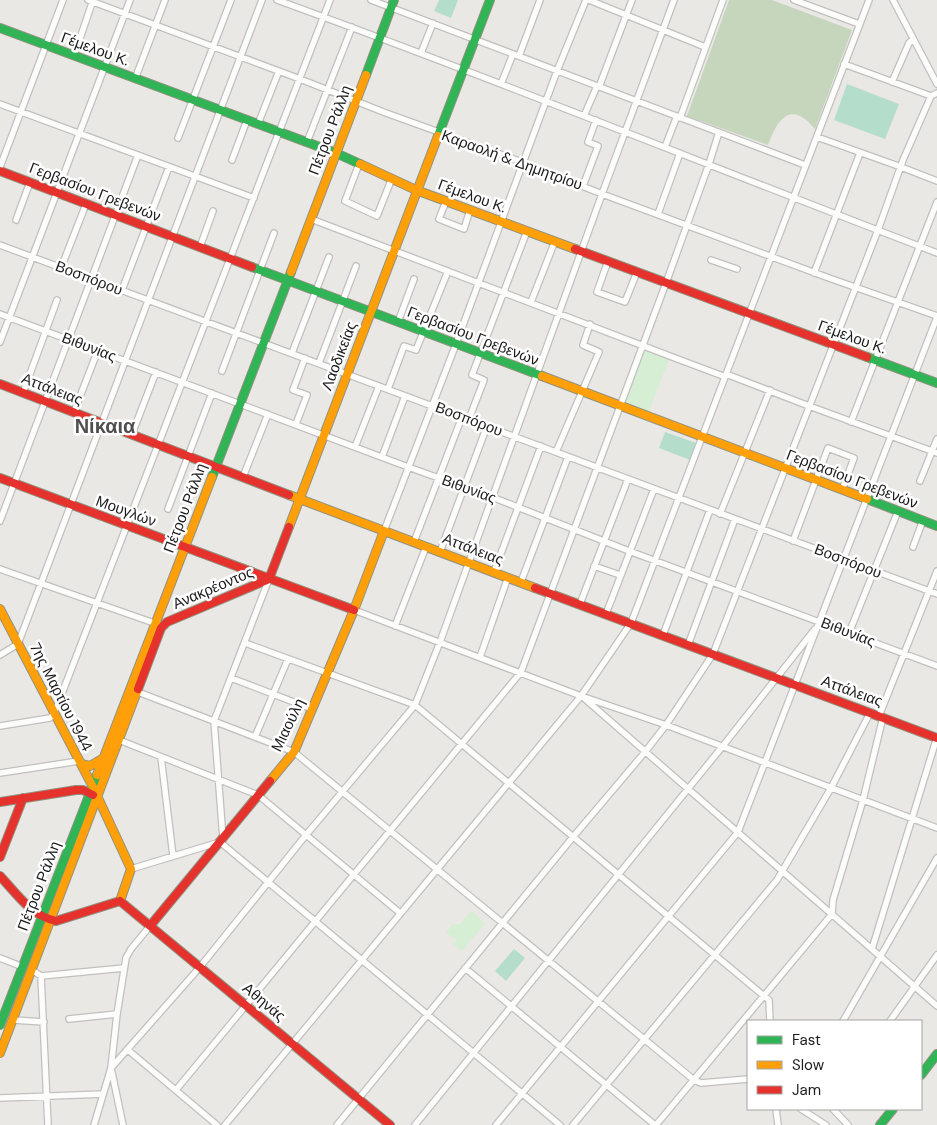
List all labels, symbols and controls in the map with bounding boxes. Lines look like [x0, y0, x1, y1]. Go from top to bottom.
street label: Γέμελου Κ. [58, 27, 132, 71]
street label: Πέτρου Ράλλη [304, 82, 356, 178]
street label: Καραολή & Δημητρίου [439, 125, 585, 195]
street label: Γερβασίου Γρεβενών [26, 158, 164, 226]
street label: Γέμελου Κ. [435, 174, 509, 218]
street label: Βοσπόρου [52, 256, 126, 300]
street label: Γερβασίου Γρεβενών [404, 302, 542, 370]
street label: Γέμελου Κ. [815, 315, 889, 359]
street label: Λαοδικείας [317, 319, 361, 393]
street label: Βιθυνίας [59, 328, 119, 366]
street label: Αττάλειας [19, 368, 85, 410]
street label: Βοσπόρου [432, 397, 506, 441]
district label: Νίκαια [75, 413, 136, 439]
street label: Γερβασίου Γρεβενών [783, 445, 921, 513]
street label: Πέτρου Ράλλη [159, 460, 211, 556]
street label: Βιθυνίας [439, 470, 499, 508]
street label: Μουγλών [93, 491, 159, 531]
street label: Αττάλειας [440, 528, 506, 570]
street label: Βοσπόρου [811, 539, 885, 583]
street label: Ανακρέοντος [170, 562, 256, 614]
street label: Βιθυνίας [818, 613, 878, 651]
street label: 7ης Μαρτίου 1944 [25, 639, 97, 755]
street label: Αττάλειας [819, 671, 885, 711]
street label: Μιαούλη [267, 695, 309, 755]
street label: Πέτρου Ράλλη [13, 838, 65, 934]
street label: Αθηνάς [238, 978, 290, 1026]
legend [747, 1020, 922, 1110]
text: Fast [792, 1030, 821, 1050]
text: Slow [792, 1055, 825, 1075]
text: Jam [792, 1080, 821, 1100]

